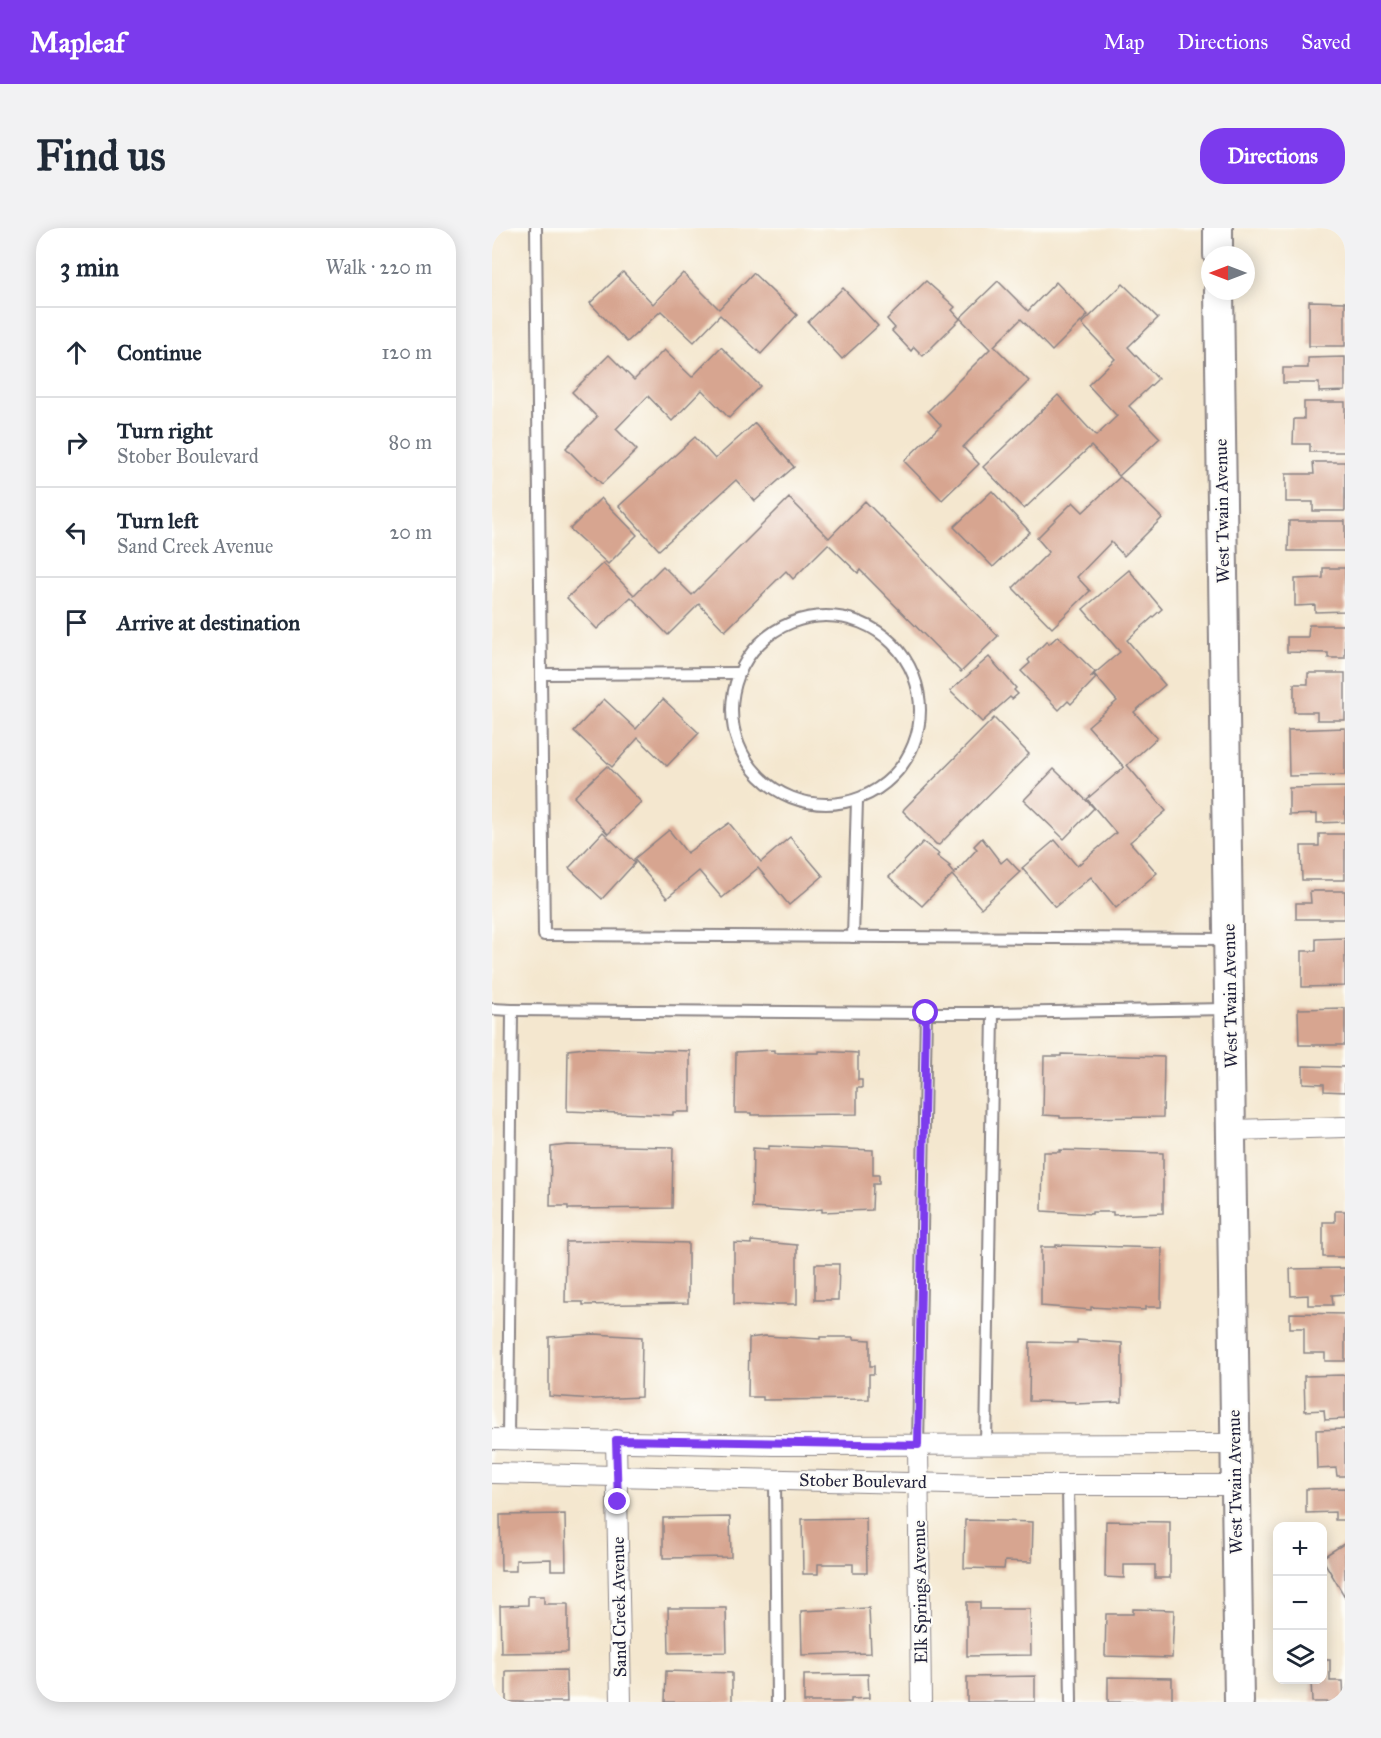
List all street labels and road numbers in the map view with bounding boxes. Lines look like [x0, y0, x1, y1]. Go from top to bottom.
street label: West Twain Avenue [1210, 438, 1234, 584]
street label: West Twain Avenue [1218, 923, 1242, 1069]
street label: West Twain Avenue [1223, 1409, 1247, 1555]
street label: Stober Boulevard [799, 1469, 927, 1493]
street label: Elk Springs Avenue [908, 1520, 933, 1664]
street label: Sand Creek Avenue [607, 1536, 631, 1678]

